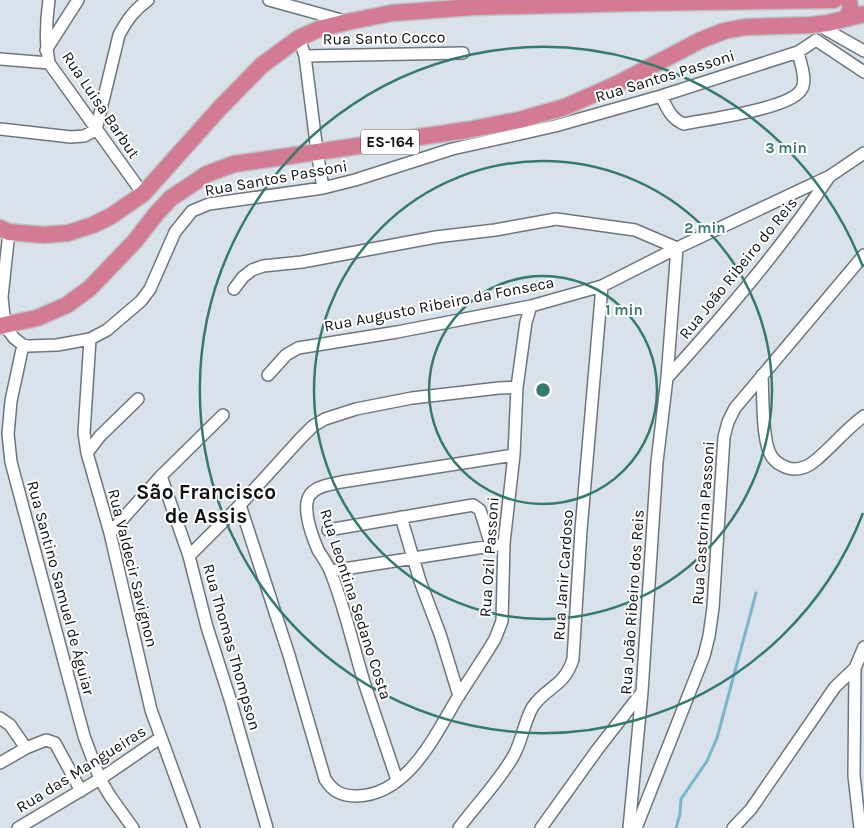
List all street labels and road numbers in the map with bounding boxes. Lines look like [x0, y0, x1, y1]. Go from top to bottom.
street label: Rua Santo Cocco [323, 27, 445, 49]
street label: Rua Santos Passoni [593, 46, 737, 106]
street label: Rua Luisa Barbut [58, 48, 144, 162]
road number: ES-164 [361, 130, 419, 154]
street label: Rua Santos Passoni [203, 156, 349, 200]
street label: Rua João Ribeiro do Reis [675, 193, 801, 343]
street label: Rua Augusto Ribeiro da Fonseca [322, 272, 556, 336]
street label: Rua Castorina Passoni [688, 440, 718, 606]
street label: Rua Santino Samuel de Águiar [23, 479, 99, 698]
street label: Rua Valdecir Savignon [104, 487, 162, 649]
street label: Rua Ozil Passoni [475, 496, 503, 618]
street label: Rua Leontina Sedano Costa [316, 506, 396, 702]
street label: Rua Janir Cardoso [549, 509, 577, 641]
street label: Rua João Ribeiro dos Reis [616, 509, 648, 695]
street label: Rua Thomas Thompson [199, 562, 265, 732]
street label: Rua das Mangueiras [13, 721, 149, 817]

